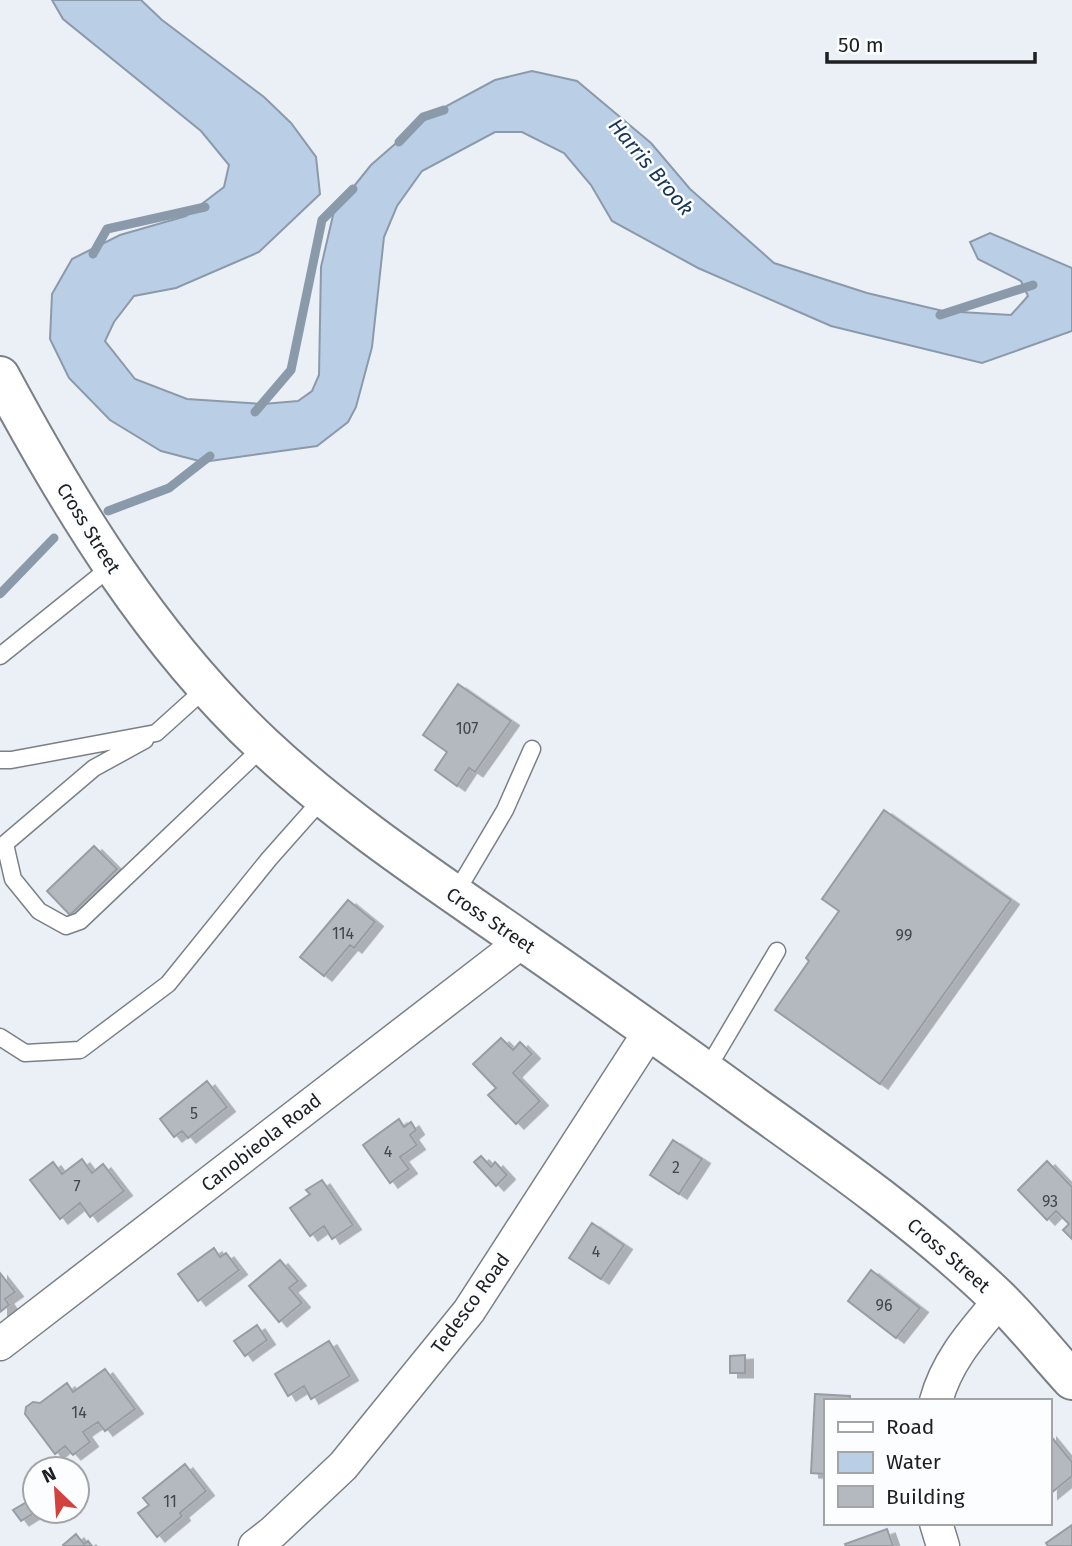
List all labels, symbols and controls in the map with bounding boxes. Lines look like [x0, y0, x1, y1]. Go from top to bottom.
scale bar [827, 21, 1035, 65]
text: 50 m [838, 32, 884, 58]
water label: Harris Brook [603, 113, 699, 221]
street label: Cross Street [52, 479, 126, 578]
house number: 107 [456, 719, 478, 738]
street label: Cross Street [442, 882, 540, 959]
house number: 114 [332, 924, 355, 943]
house number: 99 [896, 926, 912, 945]
street label: Canobieola Road [197, 1088, 326, 1196]
house number: 5 [190, 1104, 198, 1123]
house number: 4 [384, 1142, 393, 1161]
house number: 2 [672, 1158, 680, 1177]
house number: 7 [73, 1177, 81, 1196]
house number: 93 [1042, 1192, 1058, 1211]
street label: Cross Street [903, 1213, 995, 1298]
house number: 4 [592, 1242, 601, 1261]
street label: Tedesco Road [426, 1249, 514, 1358]
house number: 96 [876, 1296, 892, 1315]
legend [824, 1399, 1051, 1525]
house number: 14 [71, 1403, 87, 1422]
text: Road [886, 1414, 934, 1440]
text: Water [886, 1449, 941, 1475]
north arrow [21, 1455, 91, 1525]
text: N [38, 1462, 60, 1488]
text: Building [886, 1484, 965, 1510]
house number: 11 [163, 1492, 177, 1511]

